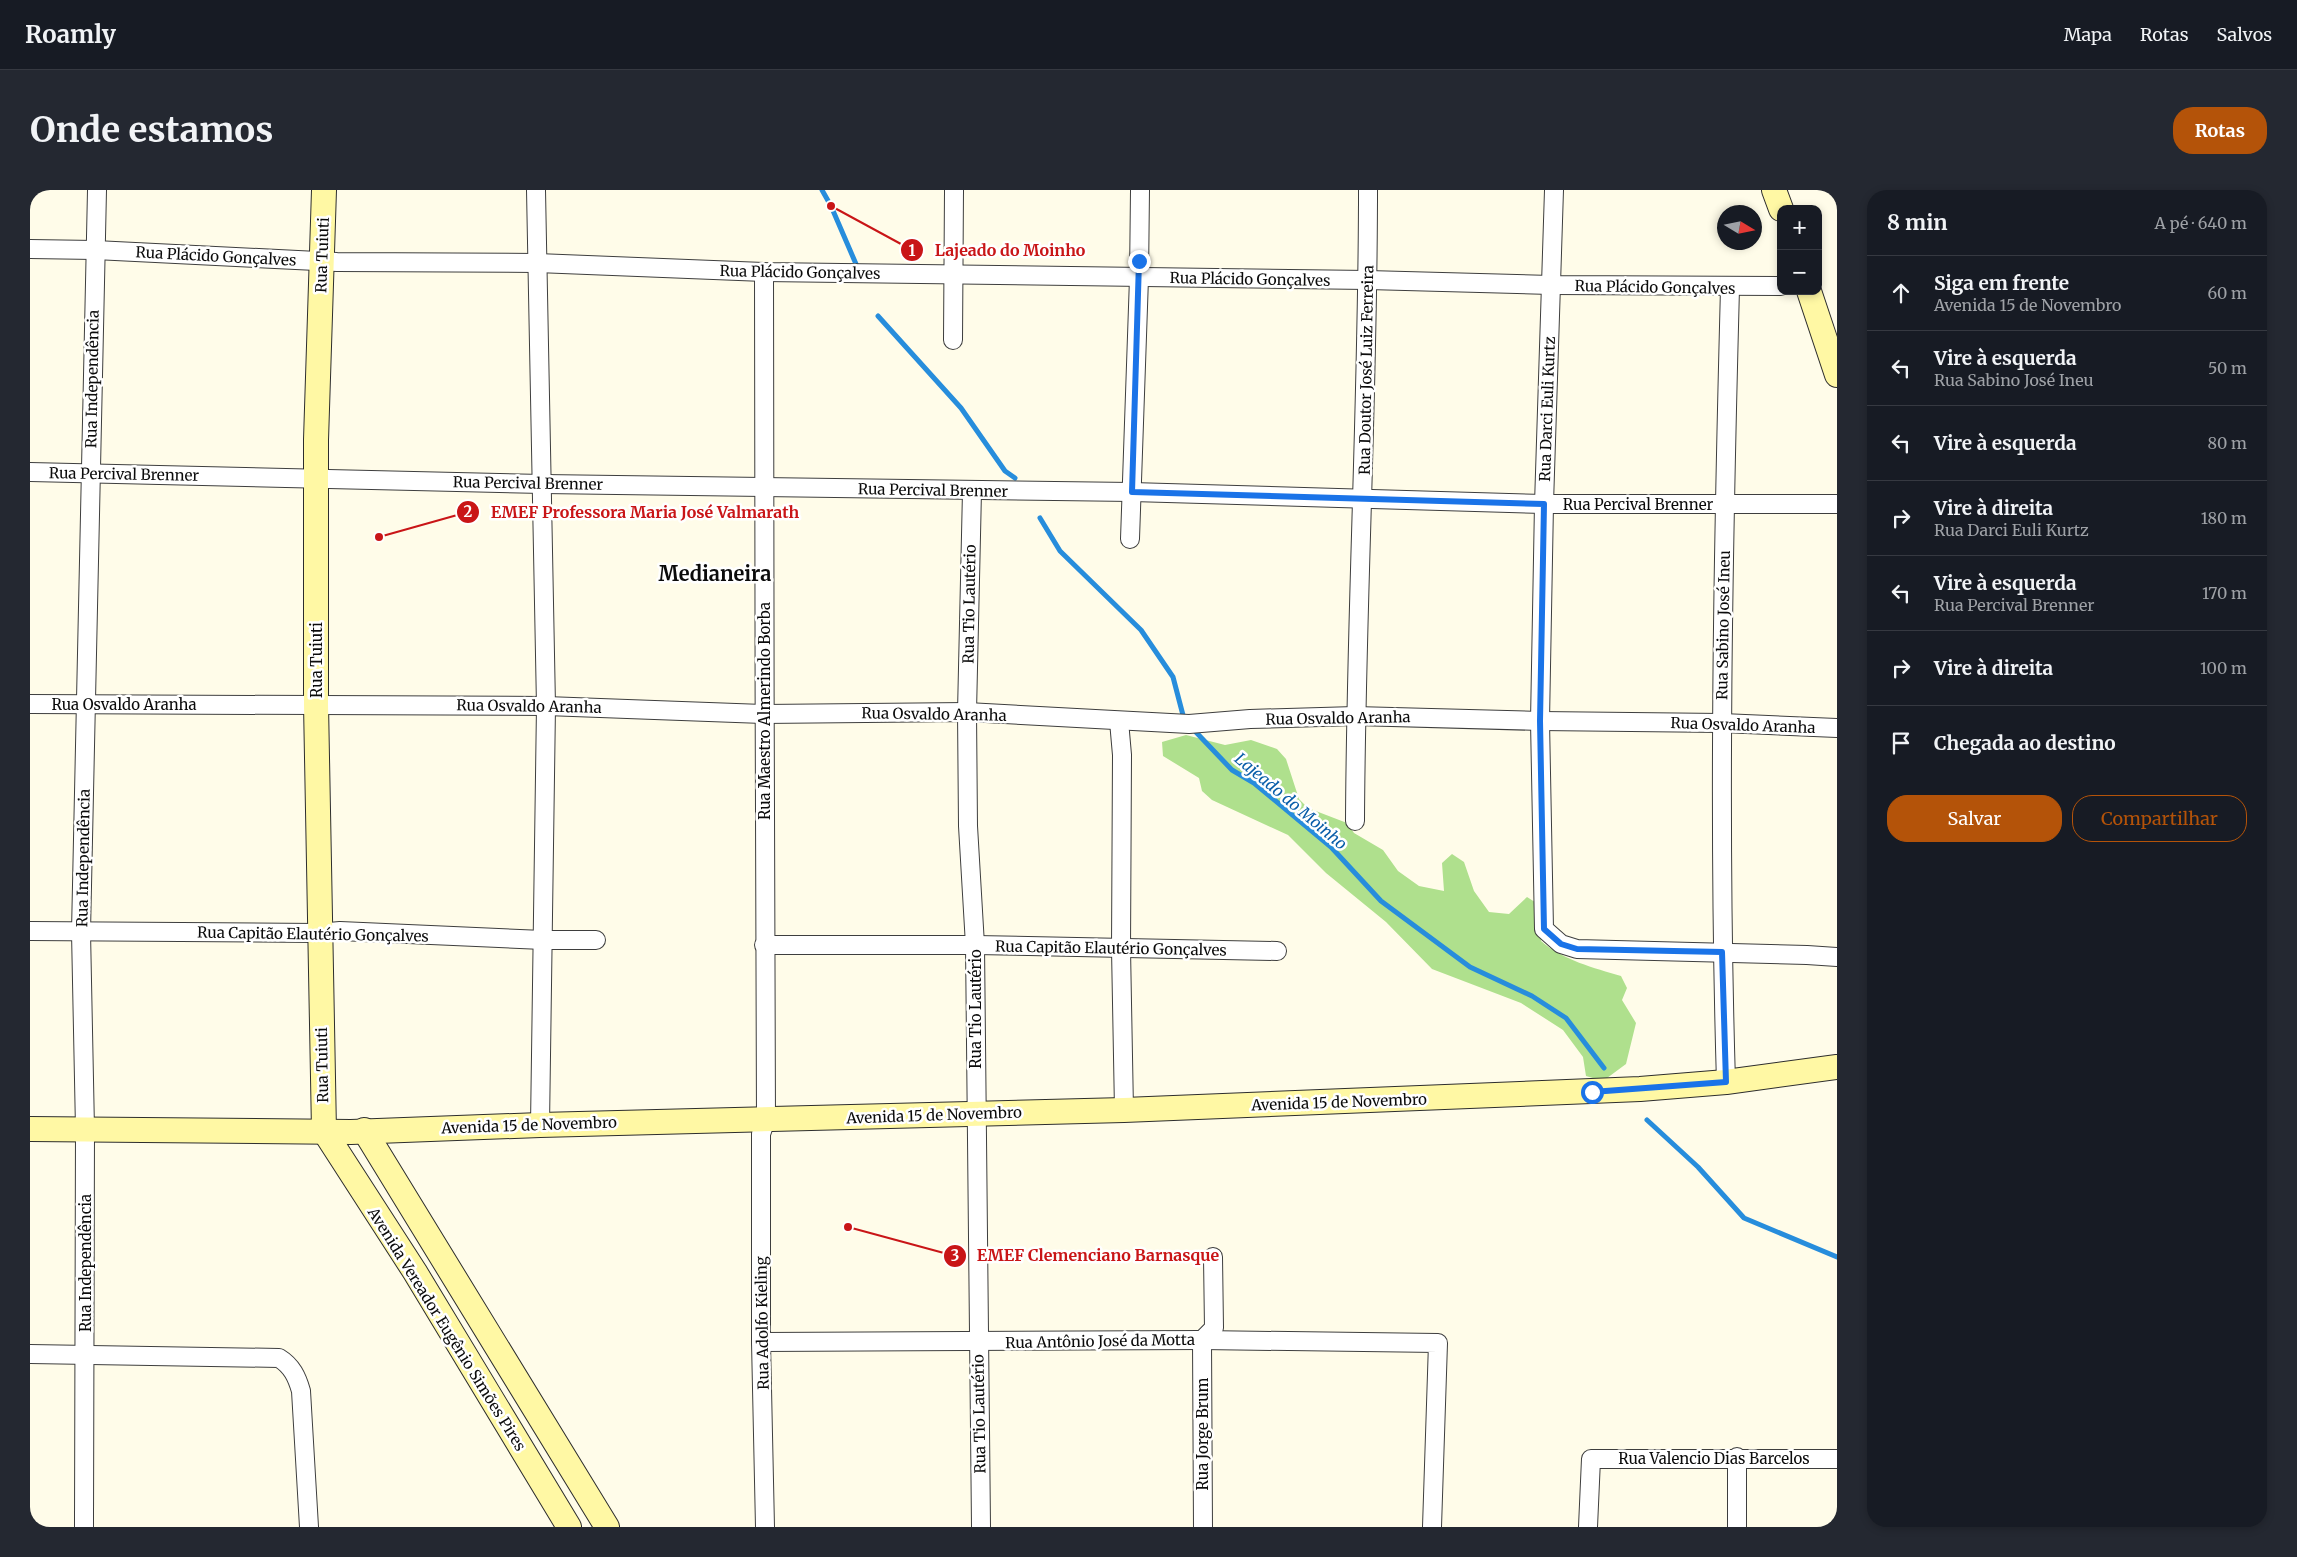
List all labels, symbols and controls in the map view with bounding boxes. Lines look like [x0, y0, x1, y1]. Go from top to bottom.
text: Roamly [25, 19, 116, 50]
text: Mapa [2064, 23, 2112, 46]
text: Rotas [2140, 23, 2189, 46]
text: Salvos [2217, 23, 2272, 46]
button: Rotas [2173, 107, 2267, 154]
text: Onde estamos [30, 108, 273, 152]
north arrow [1717, 205, 1762, 250]
map controls [1777, 205, 1822, 295]
button: + [1777, 205, 1822, 250]
text: 8 min [1887, 209, 1948, 236]
text: A pé · 640 m [2155, 213, 2247, 233]
street label: Rua Tuiuti [311, 217, 333, 293]
callout: Lajeado do Moinho [900, 235, 1095, 266]
text: Lajeado do Moinho [935, 240, 1086, 260]
text: 1 [909, 241, 916, 260]
street label: Rua Plácido Gonçalves [135, 242, 297, 270]
route end [1128, 250, 1151, 273]
button: − [1777, 250, 1822, 295]
street label: Rua Plácido Gonçalves [719, 261, 881, 283]
street label: Rua Doutor José Luiz Ferreira [1355, 265, 1377, 475]
street label: Rua Plácido Gonçalves [1169, 268, 1331, 290]
text: Siga em frente [1934, 271, 2069, 295]
street label: Rua Plácido Gonçalves [1574, 276, 1736, 298]
icon: ahead [1887, 279, 1915, 307]
text: 60 m [2207, 283, 2247, 303]
text: Avenida 15 de Novembro [1934, 295, 2121, 315]
street label: Rua Independência [81, 310, 103, 448]
street label: Rua Darci Euli Kurtz [1535, 336, 1559, 482]
text: Vire à esquerda [1934, 346, 2077, 370]
icon: left [1887, 354, 1915, 382]
text: 50 m [2208, 358, 2247, 378]
text: Rua Sabino José Ineu [1934, 370, 2094, 390]
icon: left [1887, 429, 1915, 457]
text: Vire à esquerda [1934, 431, 2077, 455]
text: 80 m [2208, 433, 2247, 453]
street label: Rua Percival Brenner [49, 463, 200, 485]
street label: Rua Percival Brenner [453, 472, 604, 494]
street label: Rua Percival Brenner [858, 479, 1009, 501]
street label: Rua Percival Brenner [1563, 495, 1713, 514]
text: Vire à direita [1934, 496, 2053, 520]
callout: EMEF Professora Maria José Valmarath [456, 497, 809, 528]
text: 2 [464, 502, 473, 521]
text: EMEF Professora Maria José Valmarath [491, 502, 799, 522]
icon: right [1887, 504, 1915, 532]
text: 180 m [2201, 508, 2247, 528]
text: Rua Darci Euli Kurtz [1934, 520, 2089, 540]
street label: Rua Tio Lautério [958, 544, 980, 664]
street label: Rua Sabino José Ineu [1712, 550, 1734, 700]
district label: Medianeira [659, 561, 771, 586]
text: Vire à esquerda [1934, 571, 2077, 595]
icon: left [1887, 579, 1915, 607]
text: 170 m [2202, 583, 2247, 603]
text: Rua Percival Brenner [1934, 595, 2094, 615]
street label: Rua Maestro Almerindo Borba [755, 602, 774, 820]
street label: Rua Tuiuti [307, 622, 326, 698]
icon: right [1887, 654, 1915, 682]
text: Vire à direita [1934, 656, 2053, 680]
text: 100 m [2200, 658, 2247, 678]
street label: Rua Osvaldo Aranha [51, 695, 197, 714]
street label: Rua Osvaldo Aranha [456, 695, 602, 717]
street label: Rua Osvaldo Aranha [861, 703, 1007, 725]
street label: Rua Osvaldo Aranha [1265, 707, 1411, 729]
street label: Rua Osvaldo Aranha [1670, 713, 1816, 737]
icon: arrive [1887, 729, 1915, 757]
text: Chegada ao destino [1934, 731, 2116, 755]
water label: Lajeado do Moinho [1231, 748, 1351, 854]
street label: Rua Independência [72, 789, 94, 927]
button: Salvar [1887, 795, 2062, 842]
button: Compartilhar [2072, 795, 2247, 842]
street label: Rua Capitão Elautério Gonçalves [197, 922, 429, 946]
street label: Rua Capitão Elautério Gonçalves [995, 936, 1227, 960]
street label: Rua Tio Lautério [966, 949, 985, 1069]
street label: Rua Tuiuti [312, 1027, 332, 1103]
route start [1581, 1081, 1604, 1104]
street label: Avenida 15 de Novembro [1250, 1089, 1427, 1115]
street label: Avenida 15 de Novembro [845, 1102, 1022, 1128]
street label: Avenida 15 de Novembro [440, 1112, 617, 1138]
street label: Rua Independência [76, 1194, 95, 1332]
street label: Avenida Vereador Eugênio Simões Pires [363, 1203, 530, 1454]
callout: EMEF Clemenciano Barnasque [942, 1240, 1230, 1271]
text: EMEF Clemenciano Barnasque [977, 1245, 1219, 1265]
text: 3 [951, 1246, 959, 1265]
street label: Rua Adolfo Kieling [751, 1256, 773, 1390]
street label: Rua Antônio José da Motta [1005, 1330, 1195, 1352]
street label: Rua Tio Lautério [968, 1354, 990, 1474]
street label: Rua Jorge Brum [1193, 1378, 1212, 1490]
street label: Rua Valencio Dias Barcelos [1618, 1449, 1810, 1468]

